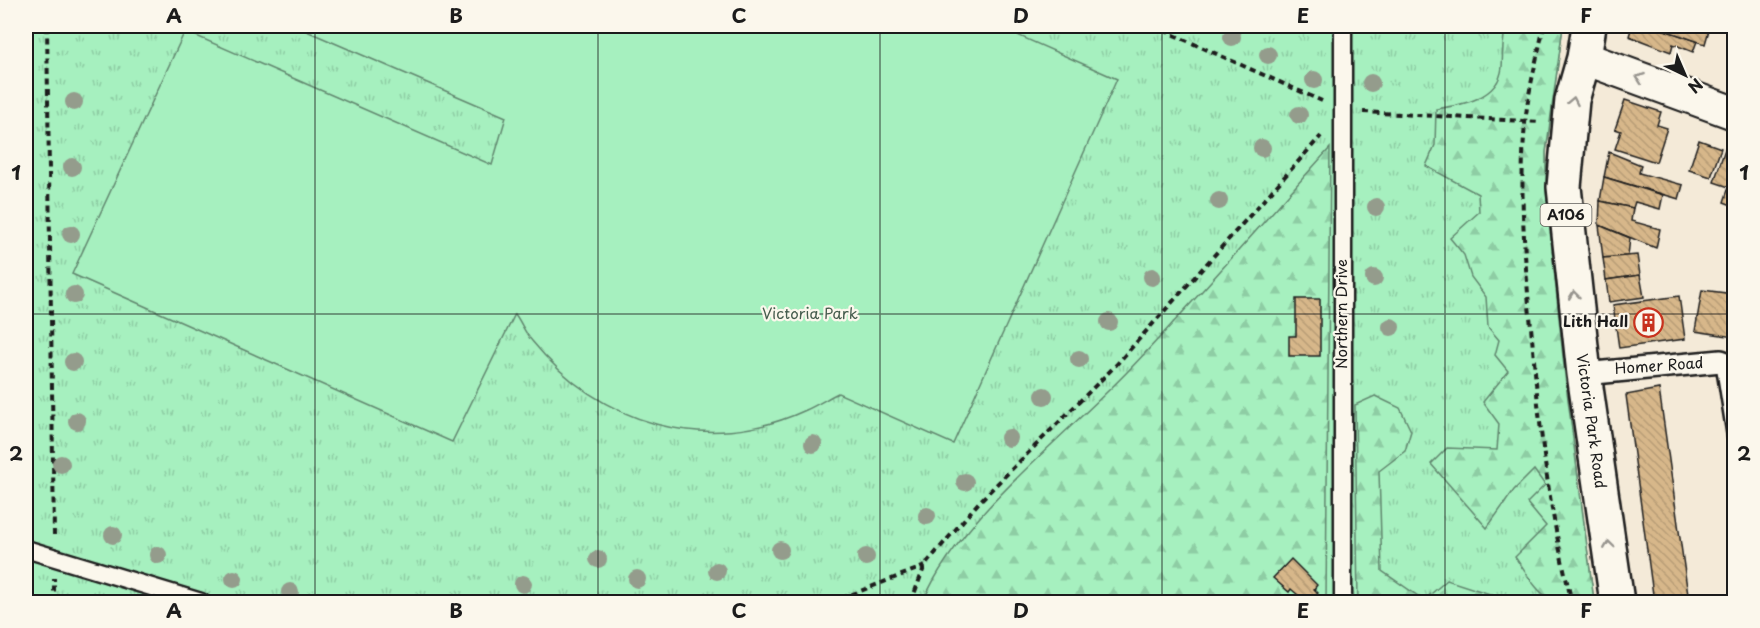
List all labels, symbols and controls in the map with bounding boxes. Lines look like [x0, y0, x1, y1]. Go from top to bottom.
text: A [166, 0, 182, 30]
text: B [449, 0, 463, 30]
text: C [731, 0, 747, 30]
text: D [1013, 0, 1029, 30]
text: E [1297, 0, 1309, 30]
text: F [1580, 0, 1592, 30]
north arrow [1655, 45, 1715, 105]
one-way arrow [1635, 72, 1646, 85]
text: N [1683, 73, 1709, 100]
one-way arrow [1566, 96, 1579, 106]
text: 1 [11, 157, 21, 187]
text: 1 [1739, 157, 1749, 187]
road number: A106 [1540, 204, 1592, 226]
street label: Northern Drive [1329, 259, 1352, 369]
one-way arrow [1569, 290, 1581, 299]
park label: Victoria Park [762, 301, 858, 324]
building icon: Lith Hall [1633, 306, 1665, 338]
place label: Lith Hall [1563, 309, 1628, 332]
street label: Homer Road [1614, 350, 1704, 379]
street label: Victoria Park Road [1572, 352, 1613, 490]
text: 2 [9, 438, 23, 468]
text: 2 [1737, 438, 1751, 468]
one-way arrow [1603, 540, 1615, 549]
text: A [166, 595, 182, 625]
text: B [449, 595, 463, 625]
text: C [731, 595, 747, 625]
text: D [1013, 595, 1029, 625]
text: E [1297, 595, 1309, 625]
text: F [1580, 595, 1592, 625]

